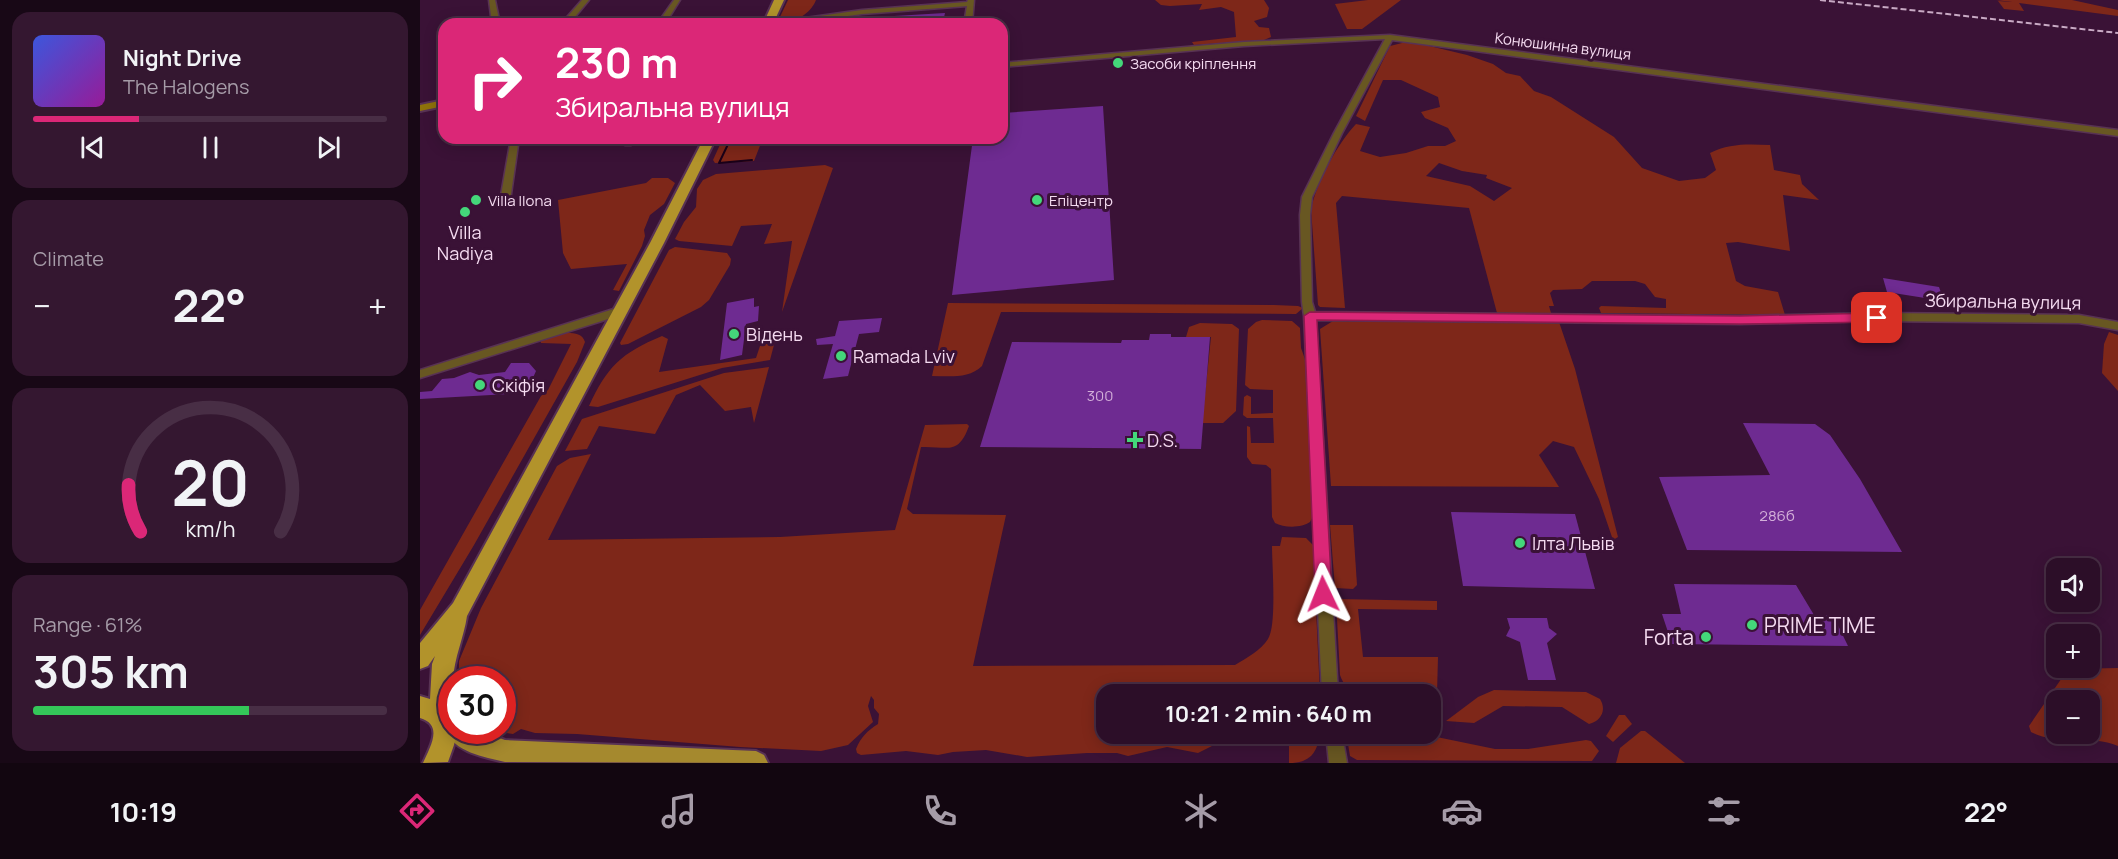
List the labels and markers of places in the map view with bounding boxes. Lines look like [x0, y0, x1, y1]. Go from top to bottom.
place label: Засоби кріплення [1130, 53, 1256, 74]
marker: Засоби кріплення [1111, 56, 1125, 70]
place label: Villa Ilona [488, 190, 552, 211]
place label: Епіцентр [1049, 190, 1113, 211]
marker: Villa Ilona [469, 193, 483, 207]
marker: Епіцентр [1030, 193, 1044, 207]
marker: Villa Nadiya [458, 205, 472, 219]
place label: Villa Nadiya [437, 220, 493, 265]
pin [1851, 292, 1902, 343]
place label: Відень [746, 322, 803, 346]
marker: Відень [727, 327, 741, 341]
place label: Ramada Lviv [853, 344, 955, 368]
marker: Ramada Lviv [834, 349, 848, 363]
place label: Скіфія [492, 373, 545, 397]
marker: Скіфія [473, 378, 487, 392]
place label: D.S. [1147, 428, 1178, 452]
marker: D.S. [1128, 433, 1142, 447]
place label: Ілта Львів [1532, 531, 1615, 555]
marker: Ілта Львів [1513, 536, 1527, 550]
place label: PRIME TIME [1764, 611, 1876, 639]
marker: PRIME TIME [1745, 618, 1759, 632]
place label: Forta [1644, 623, 1694, 651]
marker: Forta [1699, 630, 1713, 644]

